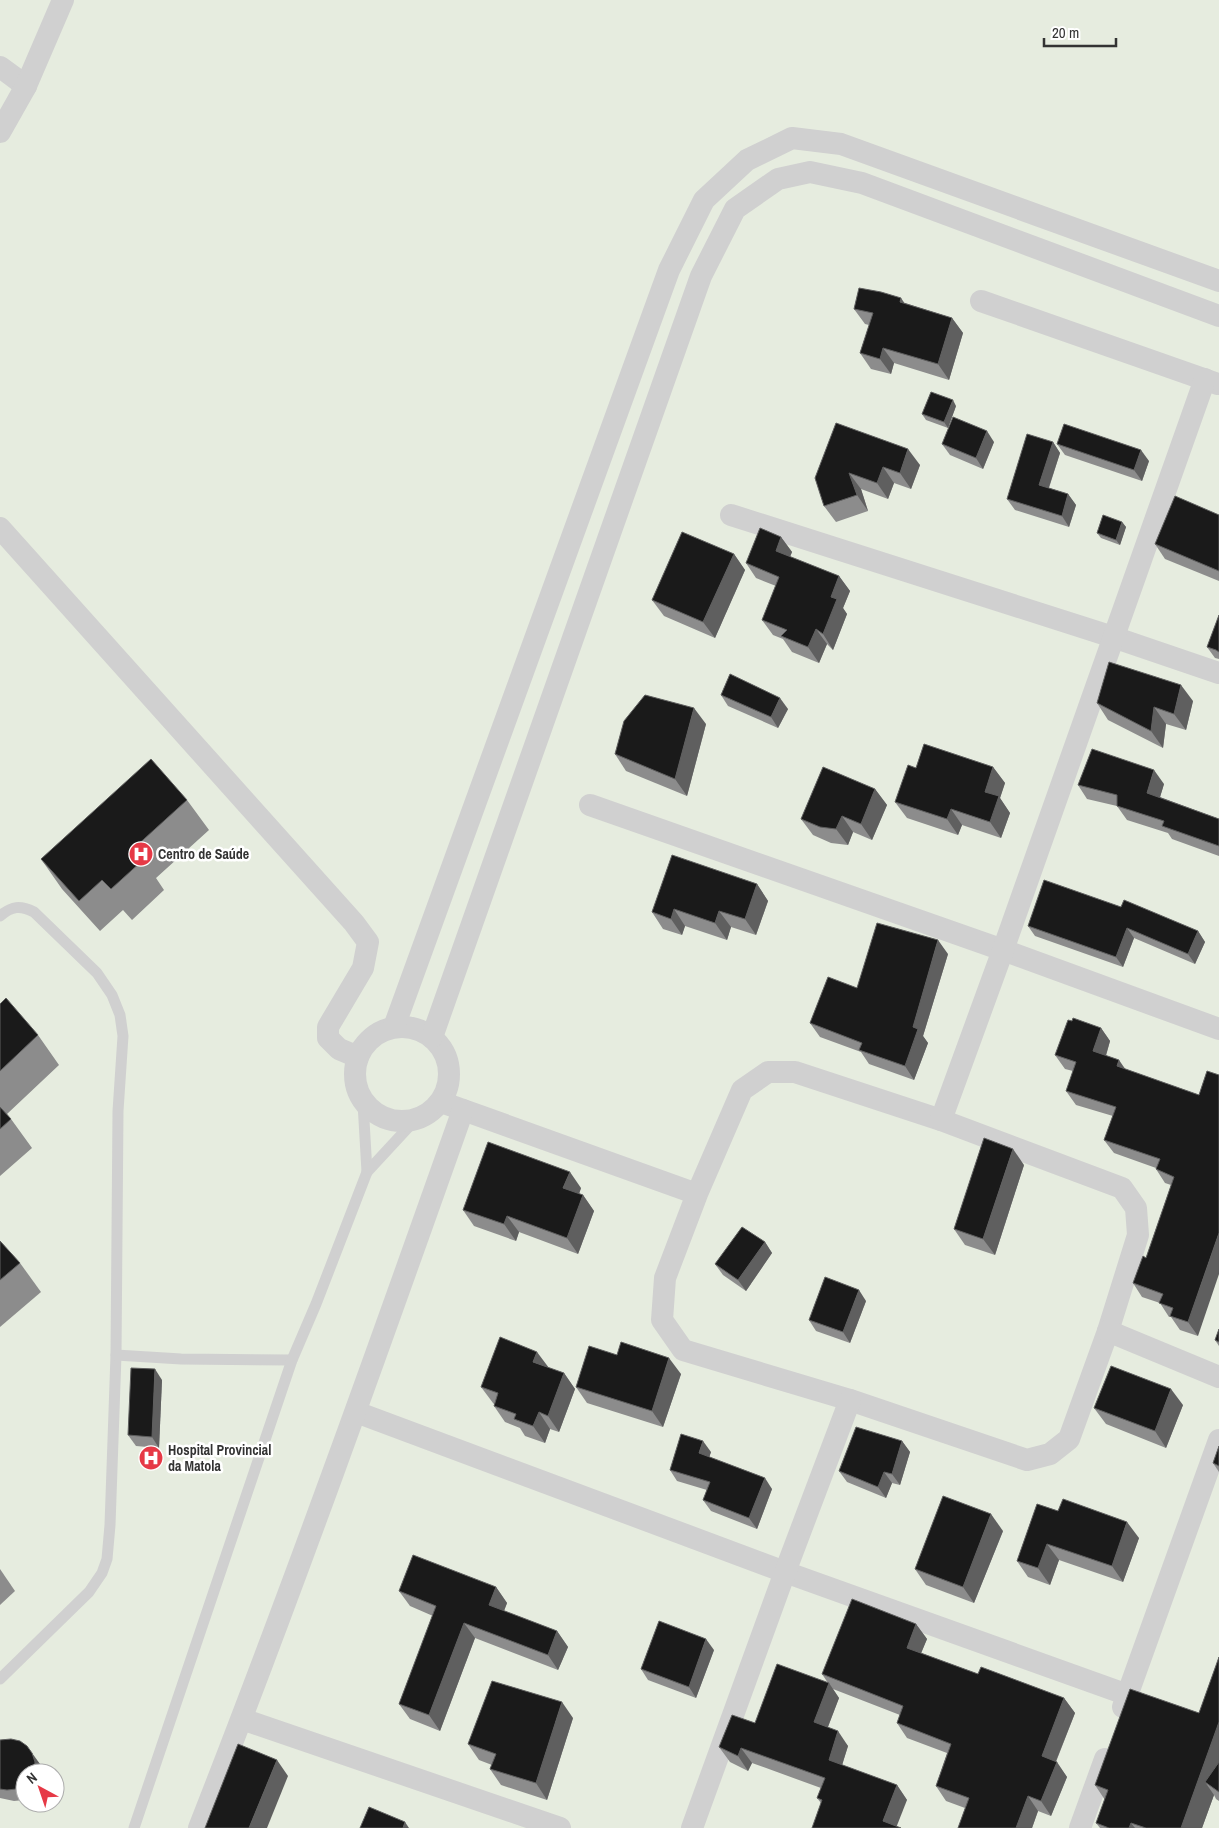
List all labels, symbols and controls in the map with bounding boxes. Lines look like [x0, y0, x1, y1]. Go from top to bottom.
scale bar [1044, 15, 1116, 47]
text: 20 m [1052, 22, 1079, 43]
hospital icon: Centro de Saúde [128, 841, 154, 867]
place label: Centro de Saúde [158, 845, 249, 863]
place label: Hospital Provincial da Matola [168, 1441, 271, 1475]
hospital icon: Hospital Provincial da Matola [138, 1445, 164, 1471]
north arrow [15, 1763, 65, 1813]
text: N [23, 1768, 41, 1788]

